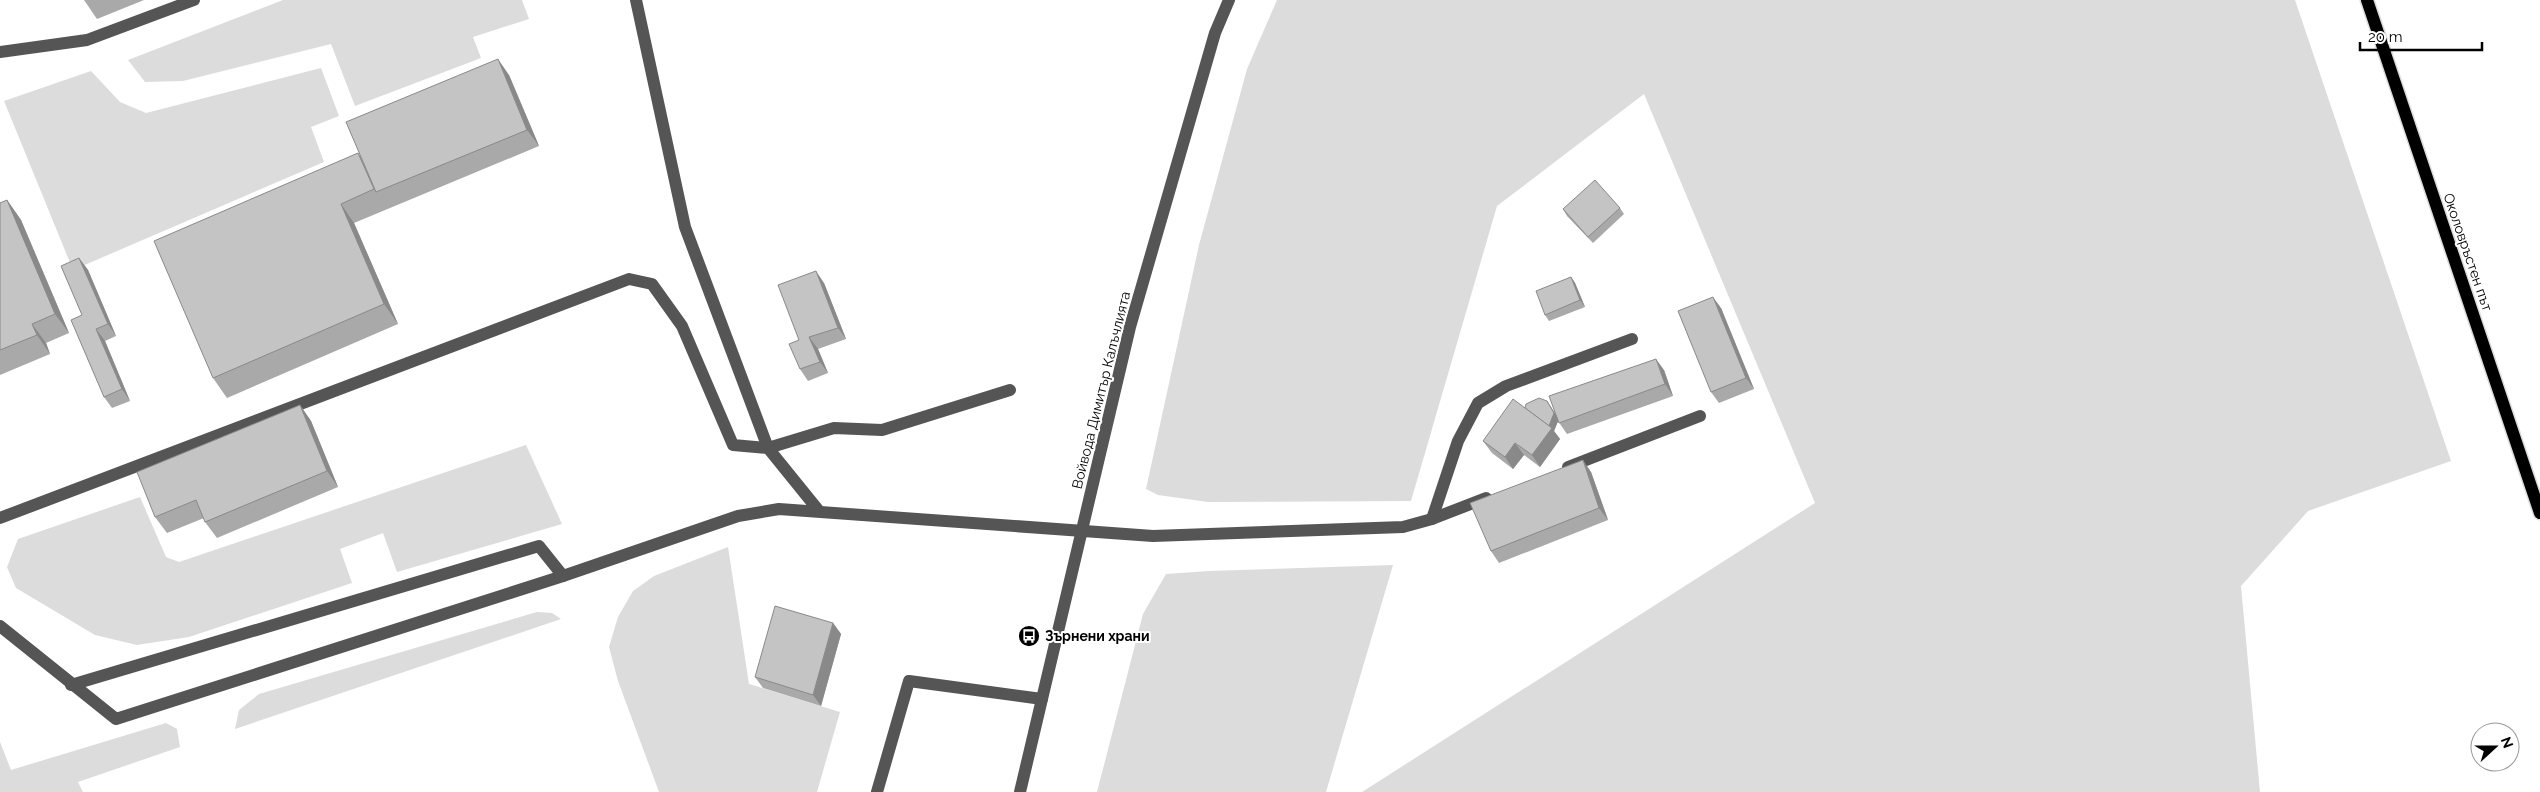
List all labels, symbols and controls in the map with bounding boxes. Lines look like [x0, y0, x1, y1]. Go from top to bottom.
scale bar [2360, 20, 2482, 52]
text: 20 m [2368, 28, 2403, 46]
street label: Околовръстен път [2440, 191, 2496, 313]
street label: Войвода Димитър Калъчлията [1069, 290, 1133, 490]
bus stop icon: Зърнени храни [1017, 624, 1041, 648]
place label: Зърнени храни [1045, 628, 1150, 644]
north arrow [2470, 722, 2520, 772]
text: N [2498, 734, 2517, 750]

